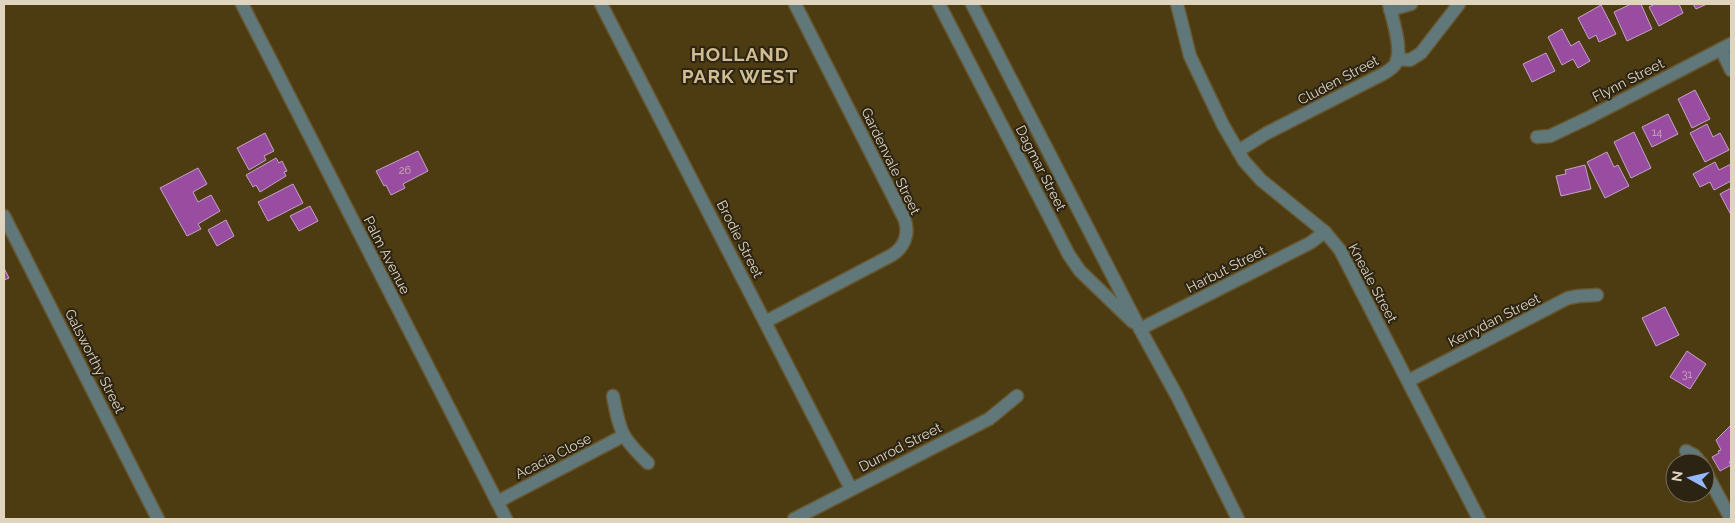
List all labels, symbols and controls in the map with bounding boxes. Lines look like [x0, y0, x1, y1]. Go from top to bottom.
district label: HOLLAND PARK WEST [682, 43, 798, 87]
street label: Cluden Street [1295, 52, 1381, 108]
street label: Flynn Street [1590, 55, 1667, 105]
street label: Gardenvale Street [858, 105, 924, 217]
street label: Dagmar Street [1013, 123, 1070, 214]
house number: 14 [1652, 126, 1662, 139]
house number: 26 [399, 164, 412, 177]
street label: Brodie Street [714, 198, 766, 281]
street label: Palm Avenue [361, 213, 413, 297]
street label: Kneale Street [1345, 241, 1401, 326]
street label: Harbut Street [1184, 242, 1269, 296]
street label: Kerrydan Street [1445, 290, 1543, 350]
street label: Galsworthy Street [62, 306, 128, 416]
house number: 31 [1682, 368, 1693, 381]
street label: Dunrod Street [856, 419, 944, 475]
street label: Acacia Close [512, 430, 594, 482]
north arrow [1665, 453, 1715, 503]
text: N [1668, 470, 1686, 483]

